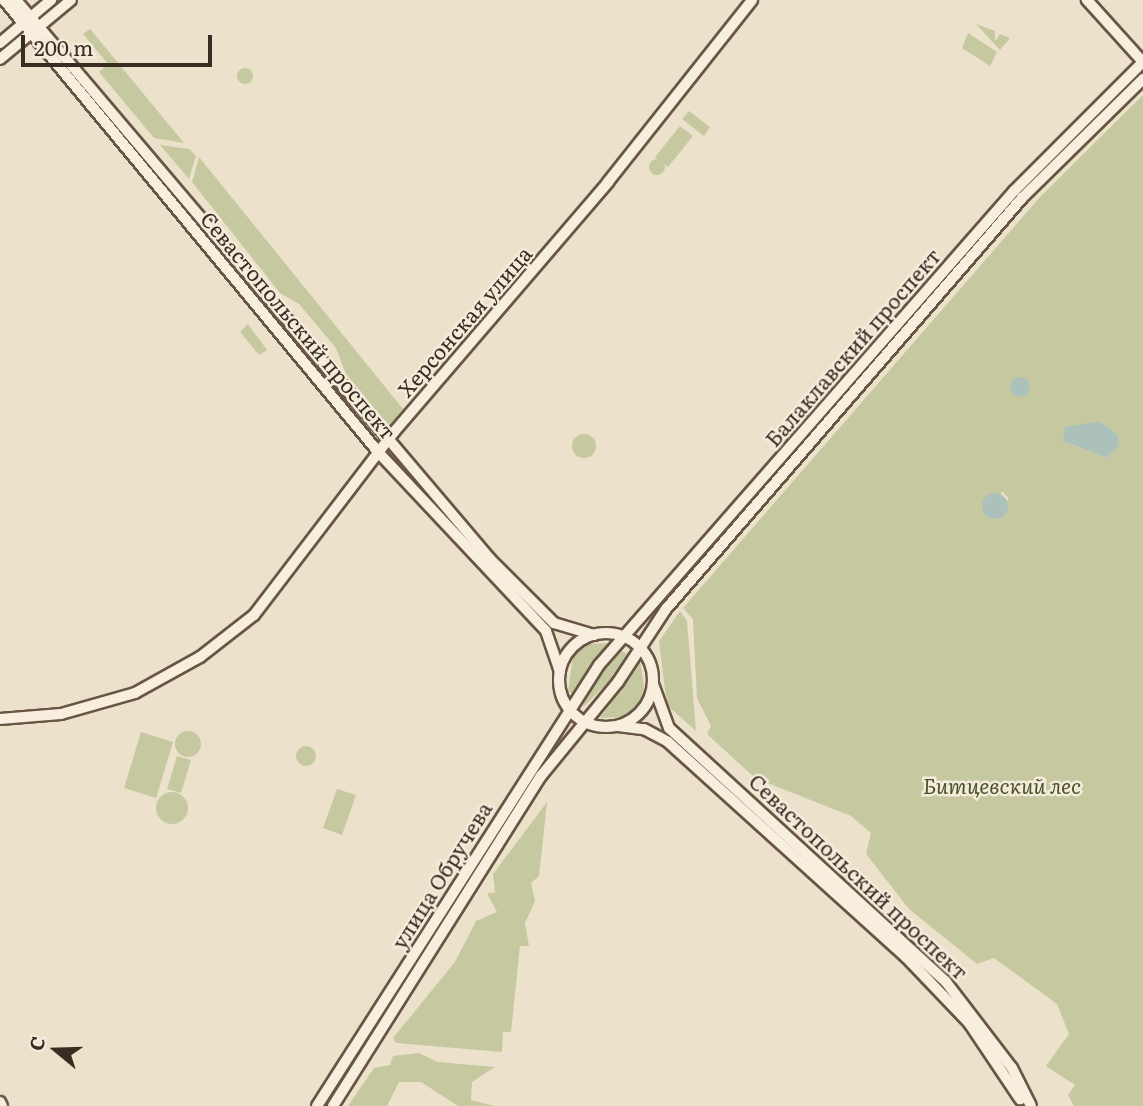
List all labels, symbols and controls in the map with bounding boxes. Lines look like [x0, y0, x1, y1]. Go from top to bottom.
scale bar [24, 21, 215, 65]
text: 200 m [34, 31, 94, 62]
street label: Севастопольский проспект [196, 206, 402, 444]
street label: Херсонская улица [392, 241, 536, 401]
street label: Балаклавский проспект [759, 243, 945, 451]
street label: Севастопольский проспект [745, 768, 973, 984]
park label: Битцевский лес [923, 772, 1081, 798]
street label: улица Обручева [386, 797, 496, 953]
north arrow [21, 1015, 91, 1085]
text: С [21, 1032, 52, 1054]

